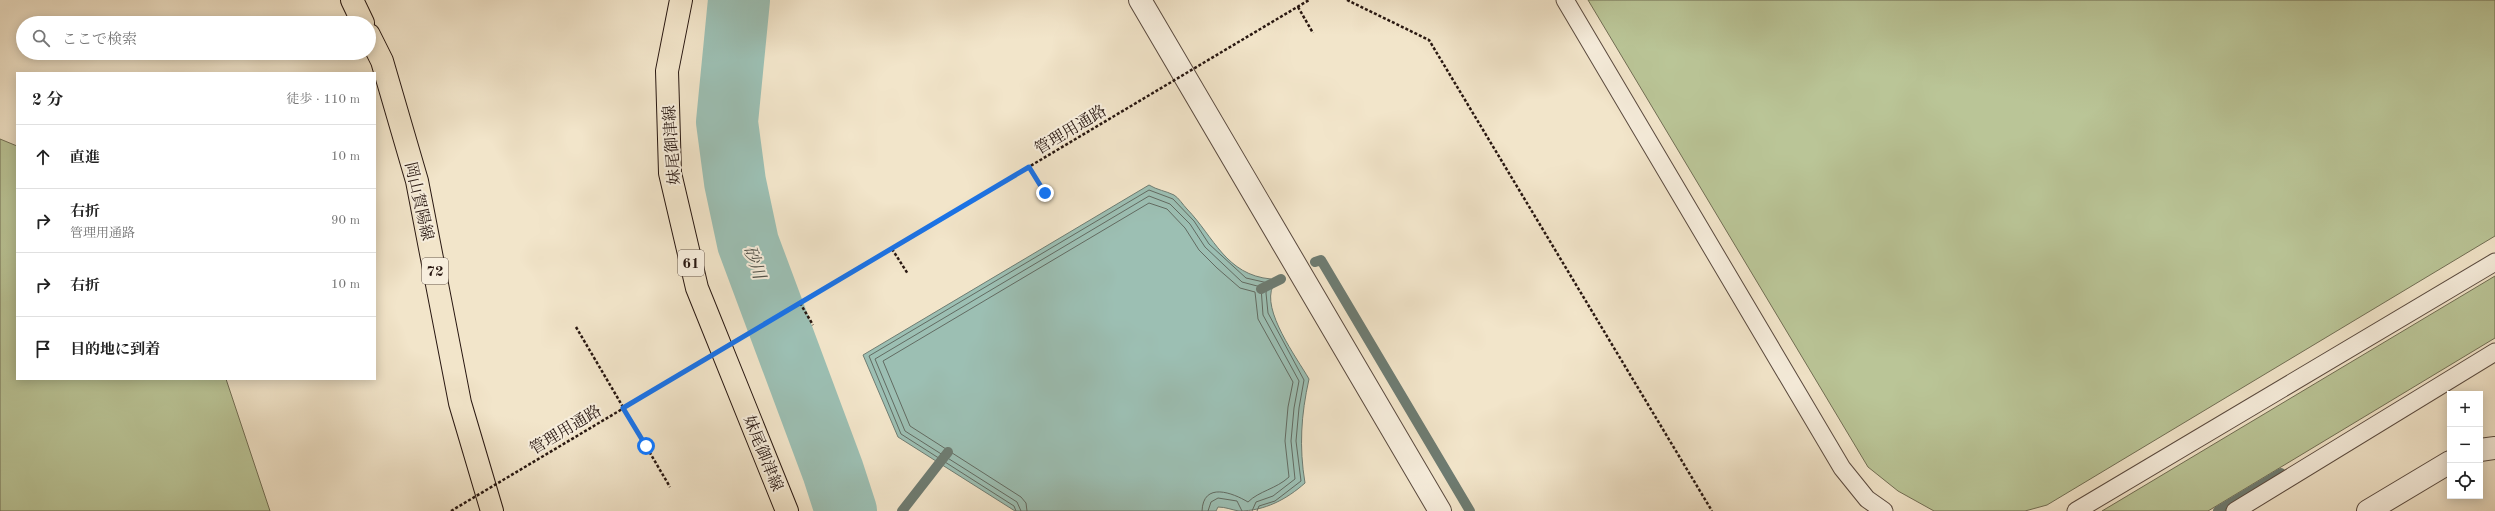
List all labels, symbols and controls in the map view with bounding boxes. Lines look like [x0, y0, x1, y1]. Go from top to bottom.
search box [16, 16, 376, 60]
icon: search [30, 27, 52, 49]
text: ここで検索 [62, 33, 137, 48]
text: 2 分 [32, 92, 64, 109]
text: 徒歩 · 110 m [286, 93, 360, 106]
street label: 管理用通路 [1032, 102, 1109, 158]
street label: 妹尾御津線 [660, 104, 684, 185]
icon: ahead [32, 146, 54, 168]
text: 10 m [331, 150, 360, 163]
text: 直進 [70, 151, 100, 166]
street label: 岡山賀陽線 [401, 160, 437, 242]
route end [1036, 184, 1054, 202]
text: 右折 [70, 205, 100, 220]
icon: right [32, 210, 54, 232]
text: 90 m [331, 214, 360, 227]
text: 管理用通路 [70, 227, 135, 240]
water label: 砂川 [740, 243, 770, 283]
road number: 61 [678, 250, 704, 276]
road number: 72 [422, 258, 448, 284]
icon: right [32, 274, 54, 296]
text: 10 m [331, 278, 360, 291]
text: 右折 [70, 279, 100, 294]
icon: arrive [32, 338, 54, 360]
text: 目的地に到着 [70, 343, 160, 358]
map controls [2447, 391, 2483, 499]
button: + [2447, 391, 2483, 427]
street label: 管理用通路 [527, 402, 604, 458]
street label: 妹尾御津線 [740, 413, 786, 494]
button: − [2447, 427, 2483, 463]
route start [637, 437, 655, 455]
button: locate [2447, 463, 2483, 499]

